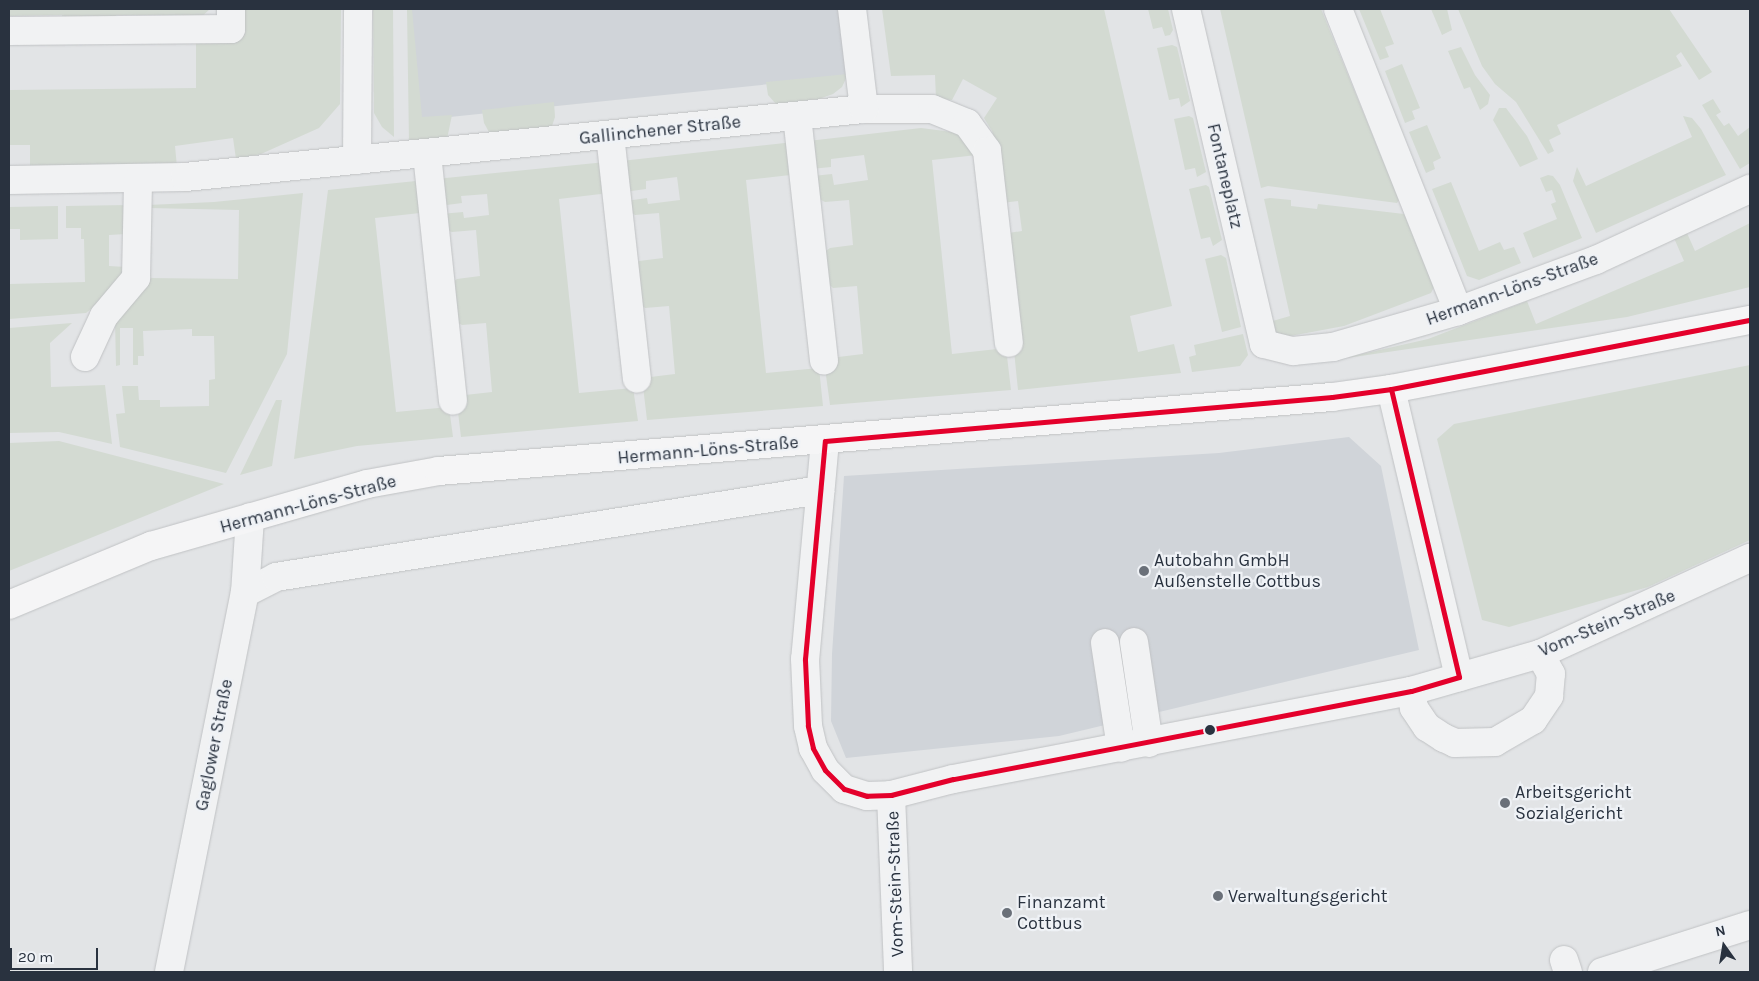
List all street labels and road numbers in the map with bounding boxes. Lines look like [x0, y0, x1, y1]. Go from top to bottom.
street label: Gallinchener Straße [578, 111, 742, 149]
street label: Fontaneplatz [1202, 121, 1248, 231]
street label: Hermann-Löns-Straße [1423, 248, 1601, 330]
street label: Hermann-Löns-Straße [617, 431, 799, 469]
street label: Hermann-Löns-Straße [217, 470, 399, 538]
street label: Vom-Stein-Straße [1535, 584, 1679, 662]
street label: Gaglower Straße [191, 677, 237, 813]
street label: Vom-Stein-Straße [882, 811, 908, 957]

